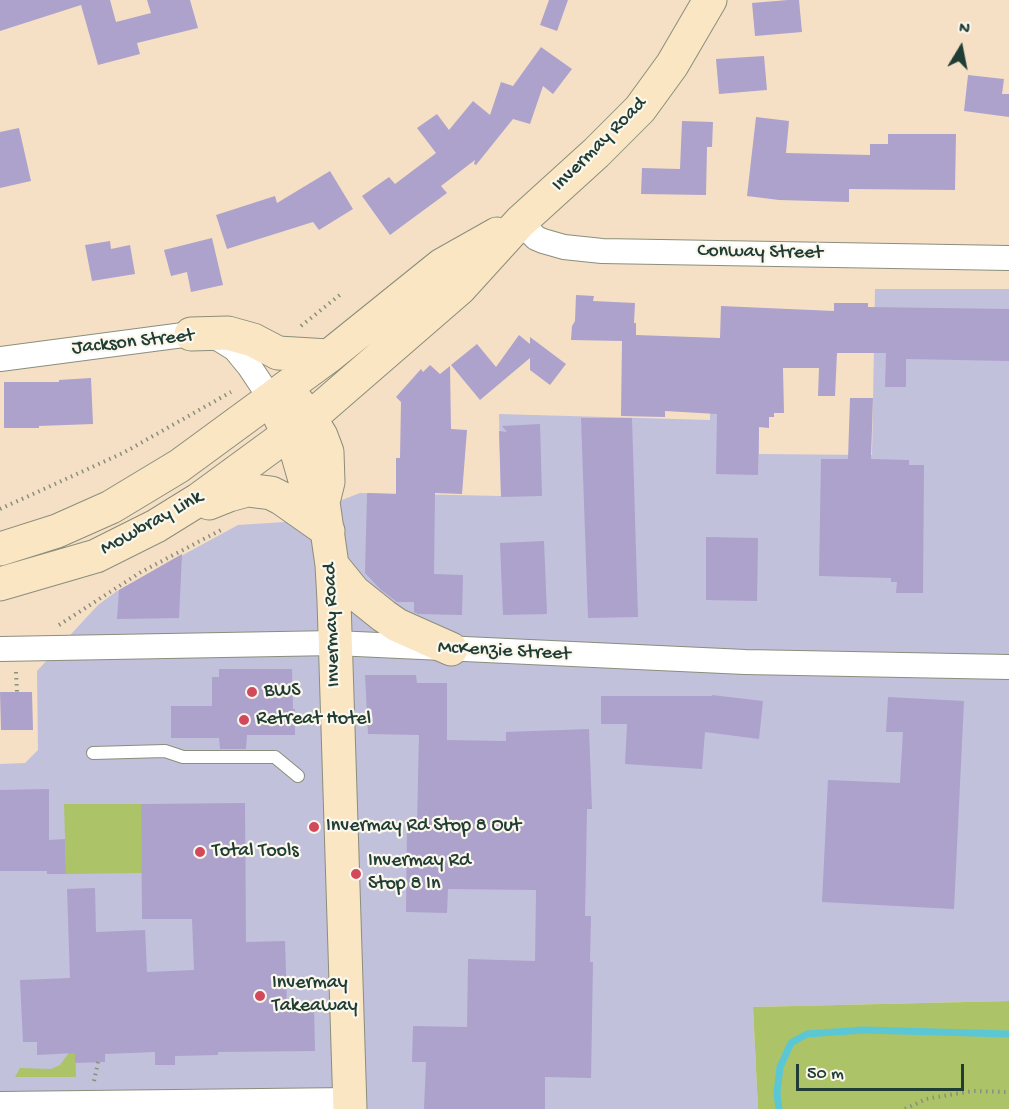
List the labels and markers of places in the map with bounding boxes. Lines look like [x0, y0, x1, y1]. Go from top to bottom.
place label: BWS [264, 680, 301, 704]
marker: BWS [245, 685, 259, 699]
place label: Retreat Hotel [256, 708, 371, 732]
marker: Retreat Hotel [237, 713, 251, 727]
place label: Invermay Rd Stop 8 Out [326, 815, 521, 839]
marker: Invermay Rd Stop 8 Out [307, 820, 321, 834]
place label: Total Tools [212, 840, 299, 864]
marker: Total Tools [193, 845, 207, 859]
place label: Invermay Rd Stop 8 In [368, 850, 471, 897]
marker: Invermay Rd Stop 8 In [349, 867, 363, 881]
place label: Invermay Takeaway [272, 972, 358, 1019]
marker: Invermay Takeaway [253, 989, 267, 1003]

